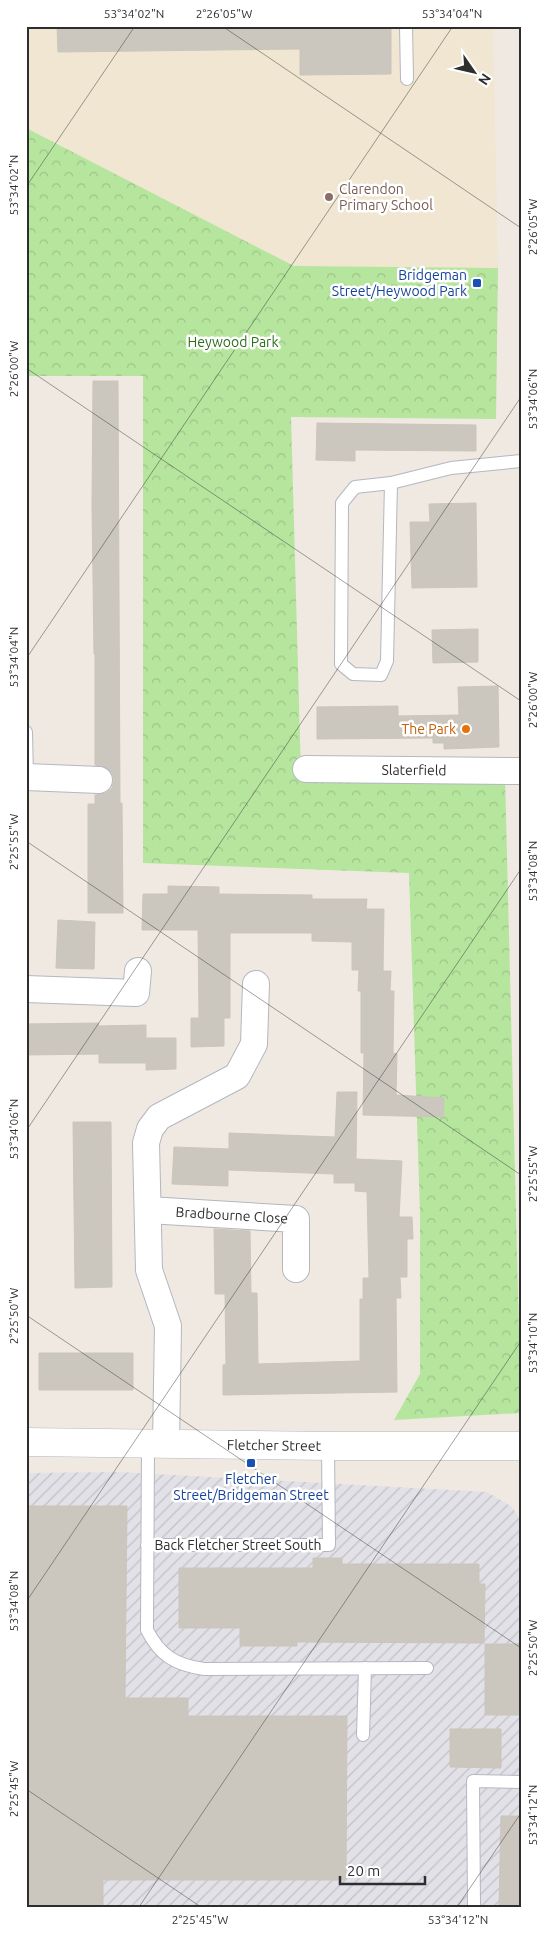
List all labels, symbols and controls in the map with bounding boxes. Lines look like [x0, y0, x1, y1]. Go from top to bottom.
text: 53°34'02"N [104, 7, 164, 20]
text: 2°26'05"W [196, 7, 252, 20]
text: 53°34'04"N [422, 7, 482, 20]
north arrow [450, 48, 500, 98]
text: N [475, 70, 494, 88]
text: 53°34'02"N [7, 155, 20, 215]
place label: Clarendon Primary School [339, 181, 433, 213]
marker: Clarendon Primary School [323, 191, 335, 203]
text: 2°26'05"W [526, 199, 539, 255]
place label: Bridgeman Street/Heywood Park [332, 267, 467, 299]
marker: Bridgeman Street/Heywood Park [471, 277, 483, 289]
park label: Heywood Park [188, 334, 278, 350]
text: 2°26'00"W [7, 341, 20, 397]
text: 53°34'06"N [526, 369, 539, 429]
text: 53°34'04"N [7, 627, 20, 687]
text: 2°26'00"W [526, 672, 539, 728]
place label: The Park [401, 721, 456, 737]
marker: The Park [460, 723, 472, 735]
street label: Slaterfield [381, 762, 447, 778]
text: 2°25'55"W [7, 814, 20, 870]
text: 53°34'08"N [526, 841, 539, 901]
text: 53°34'06"N [7, 1099, 20, 1159]
text: 2°25'55"W [526, 1146, 539, 1202]
street label: Bradbourne Close [175, 1204, 289, 1226]
text: 2°25'50"W [7, 1288, 20, 1344]
text: 53°34'10"N [526, 1313, 539, 1373]
street label: Fletcher Street [227, 1437, 322, 1454]
marker: Fletcher Street/Bridgeman Street [245, 1457, 257, 1469]
place label: Fletcher Street/Bridgeman Street [173, 1471, 329, 1503]
street label: Back Fletcher Street South [154, 1537, 322, 1553]
text: 53°34'08"N [7, 1571, 20, 1631]
text: 2°25'50"W [526, 1620, 539, 1676]
text: 2°25'45"W [7, 1761, 20, 1817]
text: 53°34'12"N [526, 1785, 539, 1845]
scale bar [340, 1853, 424, 1885]
text: 20 m [347, 1862, 380, 1879]
text: 2°25'45"W [172, 1913, 228, 1926]
text: 53°34'12"N [428, 1913, 488, 1926]

